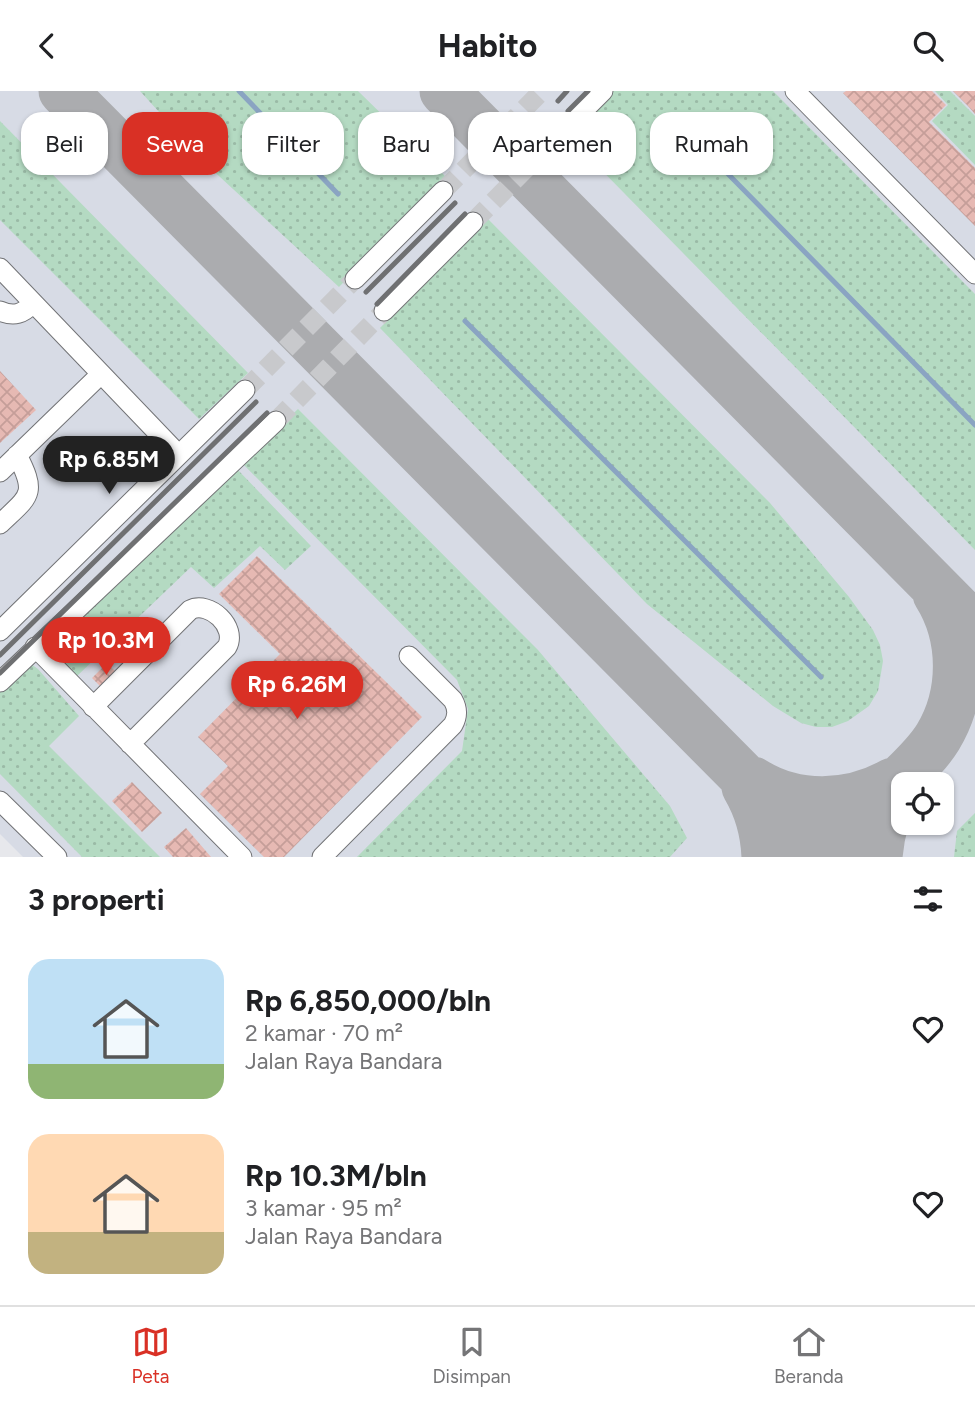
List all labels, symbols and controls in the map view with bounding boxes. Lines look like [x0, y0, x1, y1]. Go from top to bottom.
icon: back [28, 27, 66, 65]
text: Habito [438, 27, 537, 65]
icon: search [909, 27, 947, 65]
chip: Beli [21, 112, 108, 175]
chip: Sewa [122, 112, 228, 175]
chip: Filter [242, 112, 344, 175]
chip: Baru [358, 112, 454, 175]
chip: Apartemen [468, 112, 636, 175]
chip: Rumah [650, 112, 773, 175]
pin: Rp 6.85M [37, 437, 181, 496]
text: Rp 6.85M [59, 445, 159, 473]
pin: Rp 10.3M [34, 617, 178, 677]
text: Rp 10.3M [58, 626, 154, 654]
pin: Rp 6.26M [225, 661, 369, 721]
text: Rp 6.26M [247, 670, 347, 698]
map controls [891, 772, 954, 835]
button: locate [891, 772, 954, 835]
icon: filters [909, 880, 947, 918]
text: 3 properti [28, 881, 165, 918]
text: Rp 6,850,000/bln [245, 982, 491, 1019]
icon: home [84, 987, 168, 1071]
icon: heart [909, 1010, 947, 1048]
text: 2 kamar · 70 m² [245, 1019, 403, 1047]
text: Jalan Raya Bandara [245, 1047, 442, 1075]
text: Rp 10.3M/bln [245, 1157, 427, 1194]
icon: home [84, 1162, 168, 1246]
icon: heart [909, 1185, 947, 1223]
text: 3 kamar · 95 m² [245, 1194, 402, 1222]
text: Jalan Raya Bandara [245, 1222, 442, 1250]
tab: Peta [132, 1323, 170, 1388]
tab: Disimpan [433, 1323, 511, 1388]
tab: Beranda [774, 1323, 843, 1388]

